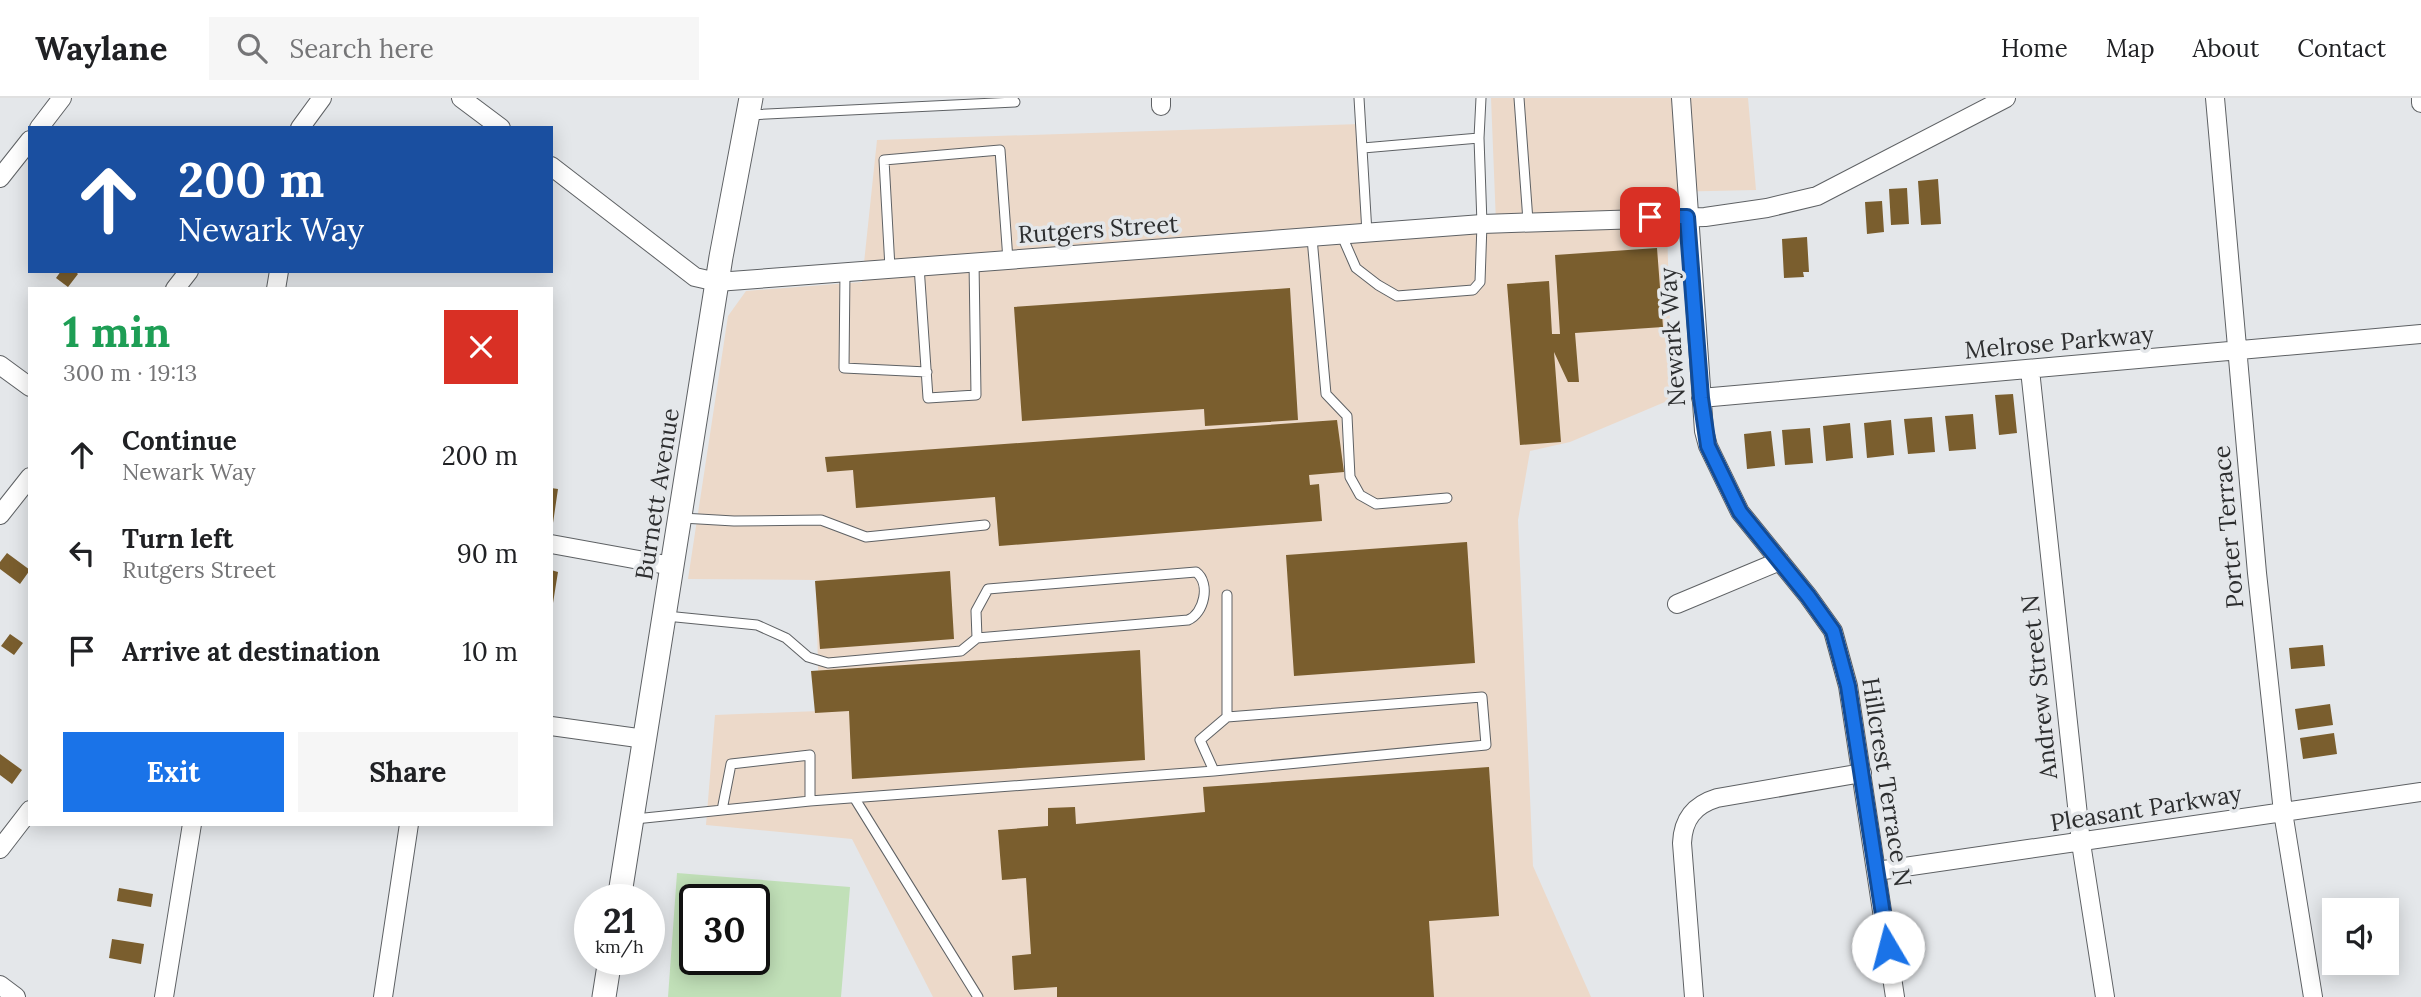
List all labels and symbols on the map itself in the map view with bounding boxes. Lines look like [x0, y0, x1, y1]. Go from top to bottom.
pin [1620, 187, 1680, 247]
street label: Rutgers Street [1017, 208, 1180, 250]
street label: Newark Way [1652, 266, 1692, 408]
street label: Melrose Parkway [1963, 318, 2155, 366]
street label: Burnett Avenue [628, 406, 686, 582]
street label: Porter Terrace [2205, 444, 2251, 610]
street label: Andrew Street N [2014, 593, 2064, 782]
street label: Hillcrest Terrace N [1855, 675, 1919, 889]
street label: Pleasant Parkway [2048, 778, 2244, 838]
speed limit sign: 30 [679, 884, 770, 975]
position arrow [1851, 910, 1925, 984]

